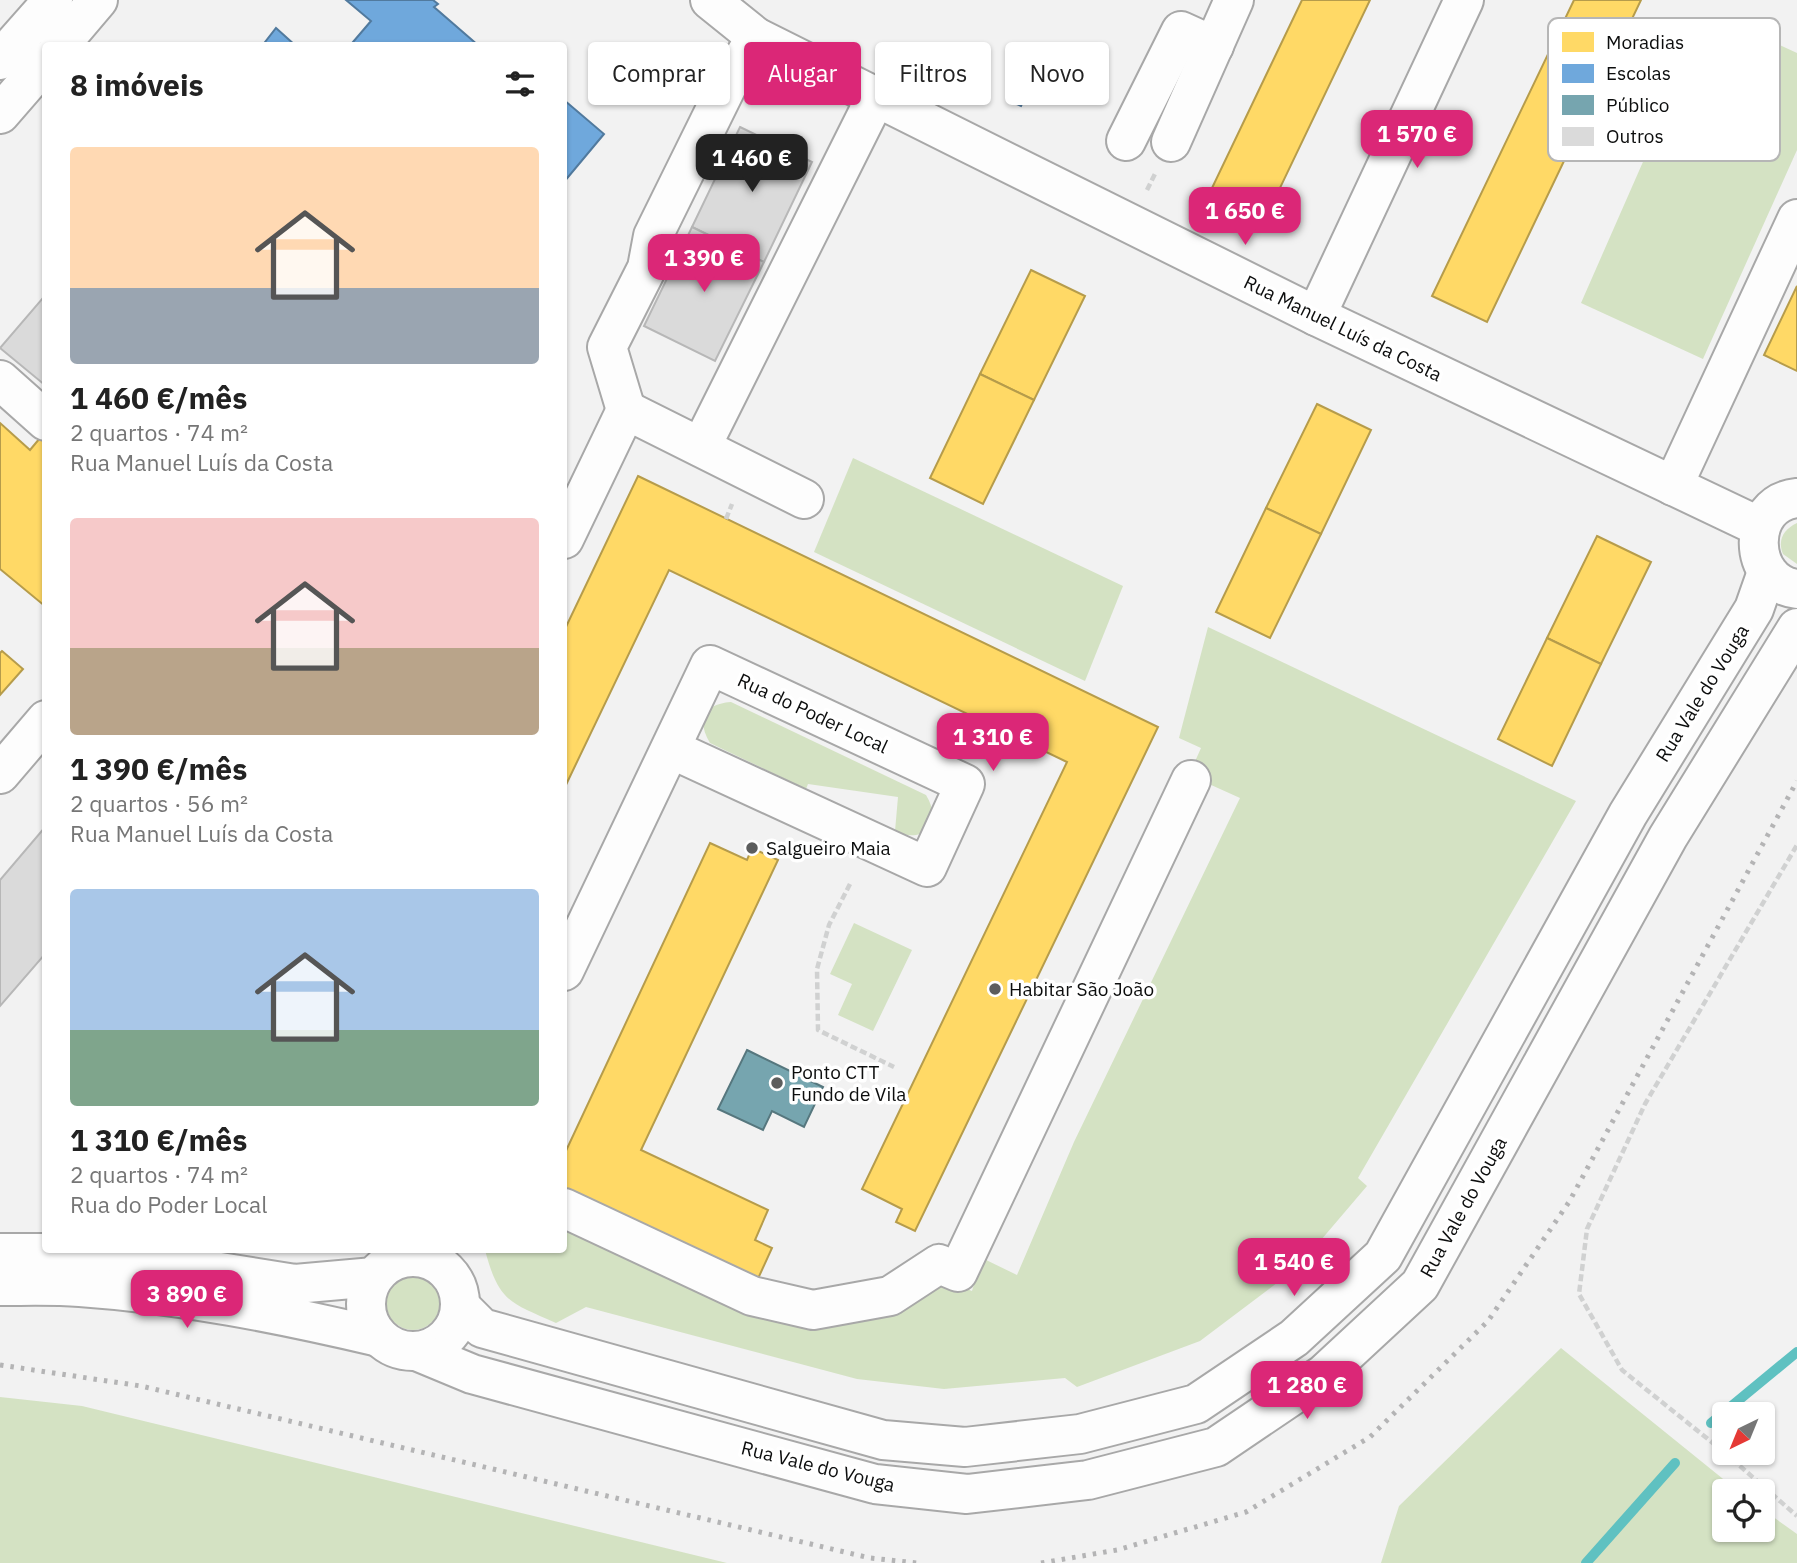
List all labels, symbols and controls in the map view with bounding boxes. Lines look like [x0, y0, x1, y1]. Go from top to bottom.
legend [1548, 18, 1780, 161]
text: Moradias [1606, 30, 1684, 54]
chip: Comprar [588, 42, 730, 105]
chip: Alugar [744, 42, 861, 105]
chip: Filtros [875, 42, 991, 105]
chip: Novo [1005, 42, 1109, 105]
text: Escolas [1606, 61, 1671, 85]
text: 8 imóveis [70, 65, 204, 104]
icon: filters [501, 65, 539, 103]
text: Público [1606, 93, 1669, 117]
pin: 1 570 € [1352, 110, 1482, 170]
text: 1 570 € [1377, 118, 1457, 148]
text: Outros [1606, 124, 1664, 148]
pin: 1 460 € [687, 134, 817, 194]
text: 1 460 € [712, 142, 792, 172]
pin: 1 650 € [1180, 188, 1310, 247]
icon: home [242, 192, 368, 318]
text: 1 650 € [1205, 195, 1285, 225]
pin: 1 390 € [639, 234, 769, 294]
text: 1 390 € [664, 242, 744, 272]
street label: Rua Manuel Luís da Costa [1240, 270, 1446, 386]
text: 1 460 €/mês [70, 378, 247, 417]
text: 2 quartos · 74 m² [70, 417, 248, 447]
text: Rua Manuel Luís da Costa [70, 447, 333, 477]
icon: home [242, 563, 368, 689]
street label: Rua Vale do Vouga [1650, 620, 1754, 766]
street label: Rua do Poder Local [734, 668, 892, 758]
pin: 1 310 € [928, 714, 1058, 773]
text: 1 310 € [953, 721, 1033, 751]
text: 1 390 €/mês [70, 749, 247, 788]
text: 2 quartos · 56 m² [70, 788, 248, 818]
text: Rua Manuel Luís da Costa [70, 818, 333, 848]
place label: Salgueiro Maia [766, 836, 891, 860]
marker: Salgueiro Maia [744, 840, 760, 856]
icon: home [242, 934, 368, 1060]
place label: Habitar São João [1009, 977, 1154, 1001]
marker: Habitar São João [987, 981, 1003, 997]
place label: Ponto CTT Fundo de Vila [791, 1060, 906, 1106]
marker: Ponto CTT Fundo de Vila [769, 1075, 785, 1091]
text: 1 310 €/mês [70, 1120, 247, 1159]
street label: Rua Vale do Vouga [1414, 1132, 1512, 1282]
text: 2 quartos · 74 m² [70, 1159, 248, 1189]
text: Rua do Poder Local [70, 1189, 268, 1219]
pin: 1 540 € [1229, 1238, 1359, 1298]
text: 1 540 € [1254, 1246, 1334, 1276]
pin: 3 890 € [122, 1270, 252, 1330]
text: 3 890 € [147, 1278, 227, 1308]
pin: 1 280 € [1242, 1362, 1372, 1421]
text: 1 280 € [1267, 1369, 1347, 1399]
north arrow [1712, 1402, 1774, 1465]
map controls [1712, 1402, 1775, 1542]
street label: Rua Vale do Vouga [739, 1435, 897, 1497]
button: locate [1712, 1479, 1775, 1542]

